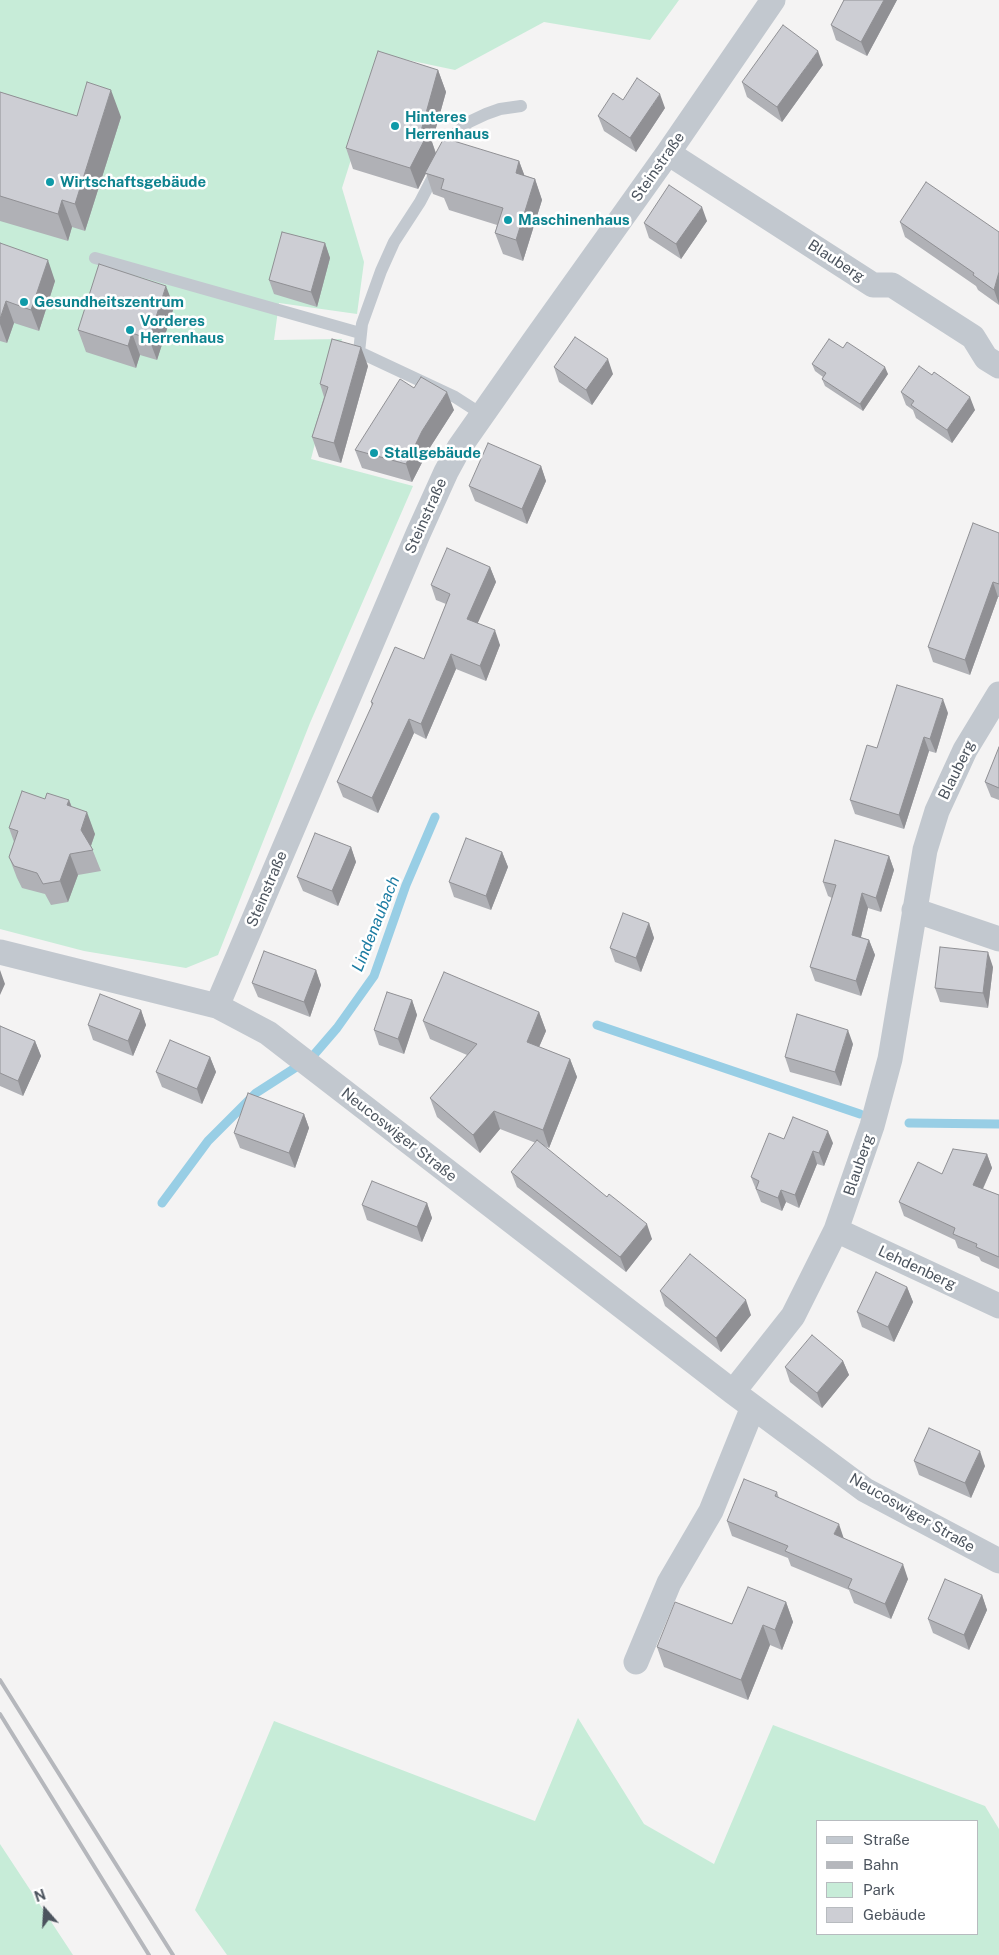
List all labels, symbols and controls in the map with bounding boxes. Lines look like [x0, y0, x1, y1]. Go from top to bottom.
place label: Hinteres Herrenhaus [405, 108, 489, 143]
marker: Hinteres Herrenhaus [389, 120, 401, 132]
street label: Steinstraße [627, 129, 689, 205]
place label: Wirtschaftsgebäude [60, 173, 206, 191]
marker: Wirtschaftsgebäude [44, 176, 56, 188]
place label: Maschinenhaus [518, 211, 630, 229]
marker: Maschinenhaus [502, 214, 514, 226]
street label: Blauberg [804, 236, 868, 286]
place label: Gesundheitszentrum [34, 293, 184, 311]
marker: Gesundheitszentrum [18, 296, 30, 308]
place label: Vorderes Herrenhaus [140, 312, 224, 347]
marker: Vorderes Herrenhaus [124, 324, 136, 336]
place label: Stallgebäude [384, 444, 481, 462]
marker: Stallgebäude [368, 447, 380, 459]
street label: Steinstraße [401, 475, 451, 557]
street label: Blauberg [935, 737, 979, 803]
street label: Steinstraße [243, 848, 291, 930]
water label: Lindenaubach [348, 873, 404, 975]
street label: Neucoswiger Straße [338, 1084, 460, 1186]
street label: Blauberg [840, 1132, 878, 1198]
street label: Lehdenberg [875, 1242, 959, 1294]
street label: Neucoswiger Straße [846, 1470, 978, 1556]
legend [816, 1820, 979, 1935]
text: Straße [863, 1831, 910, 1848]
text: Bahn [863, 1856, 899, 1873]
text: Park [863, 1881, 895, 1898]
north arrow [20, 1885, 70, 1935]
text: N [32, 1886, 48, 1905]
text: Gebäude [863, 1906, 926, 1923]

